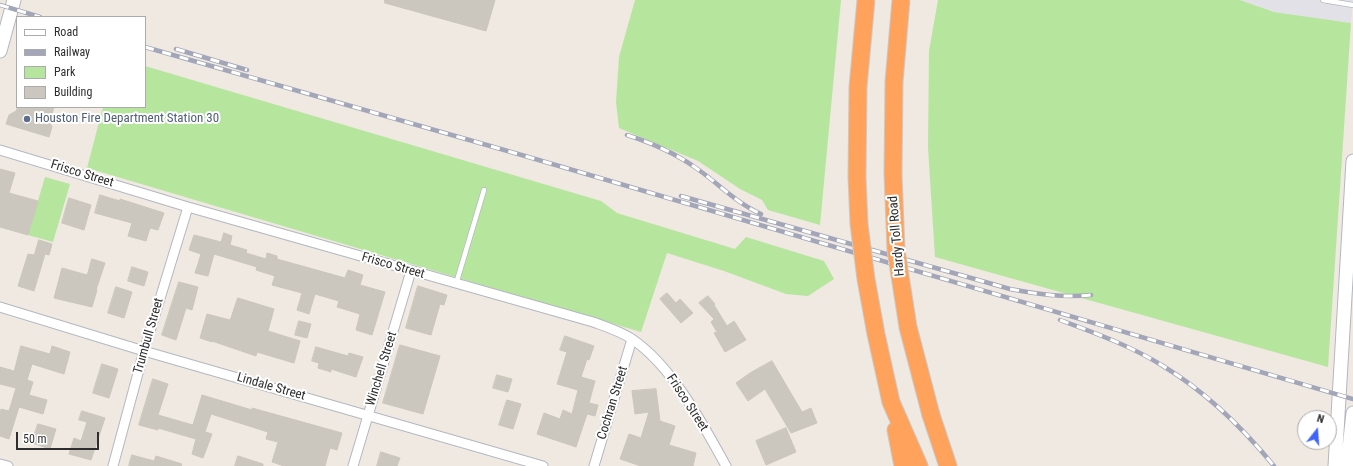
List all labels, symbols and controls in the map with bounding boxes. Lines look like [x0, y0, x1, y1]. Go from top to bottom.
legend [16, 16, 146, 108]
text: Road [54, 25, 78, 39]
text: Railway [54, 45, 90, 59]
text: Park [54, 65, 75, 79]
text: Building [54, 85, 92, 99]
place label: Houston Fire Department Station 30 [35, 111, 219, 127]
marker: Houston Fire Department Station 30 [22, 114, 32, 124]
street label: Frisco Street [49, 157, 115, 191]
street label: Hardy Toll Road [886, 195, 908, 277]
street label: Frisco Street [360, 250, 426, 282]
street label: Trumbull Street [131, 296, 167, 376]
street label: Winchell Street [363, 330, 401, 408]
street label: Cochran Street [594, 364, 632, 442]
street label: Lindale Street [235, 370, 307, 404]
street label: Frisco Street [663, 372, 711, 434]
north arrow [1297, 410, 1337, 450]
text: N [1315, 412, 1325, 426]
scale bar [18, 424, 101, 450]
text: 50 m [23, 432, 47, 446]

